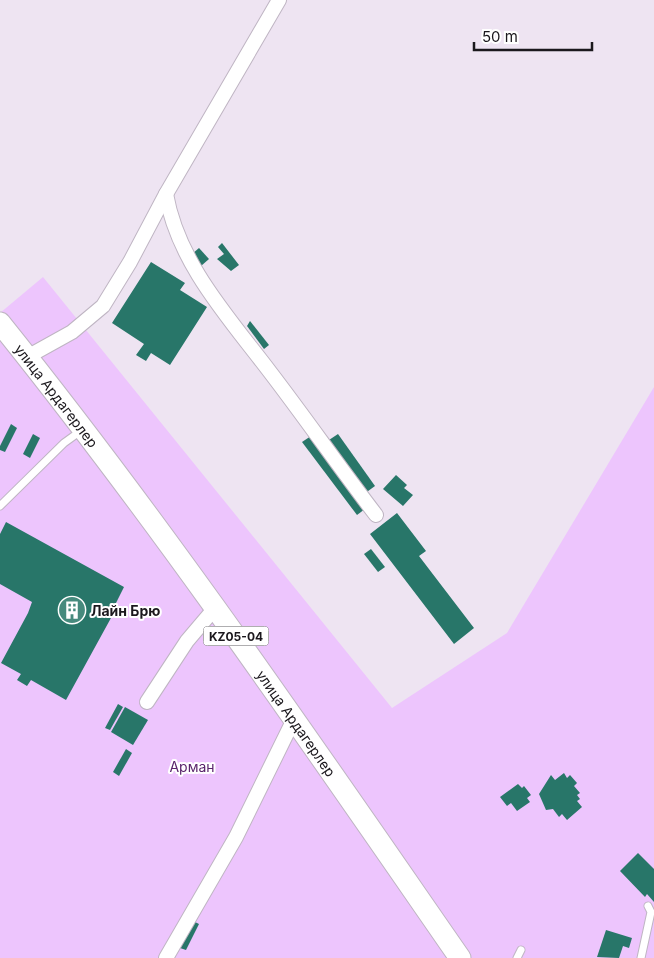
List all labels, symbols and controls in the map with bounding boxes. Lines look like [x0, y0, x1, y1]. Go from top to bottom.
scale bar [474, 20, 592, 52]
text: 50 m [482, 27, 518, 46]
street label: улица Ардагерлер [11, 340, 102, 450]
building icon: Лайн Брю [57, 595, 87, 625]
place label: Лайн Брю [91, 602, 160, 619]
road number: KZ05-04 [204, 626, 268, 646]
street label: улица Ардагерлер [253, 666, 340, 779]
park label: Арман [169, 758, 215, 775]

